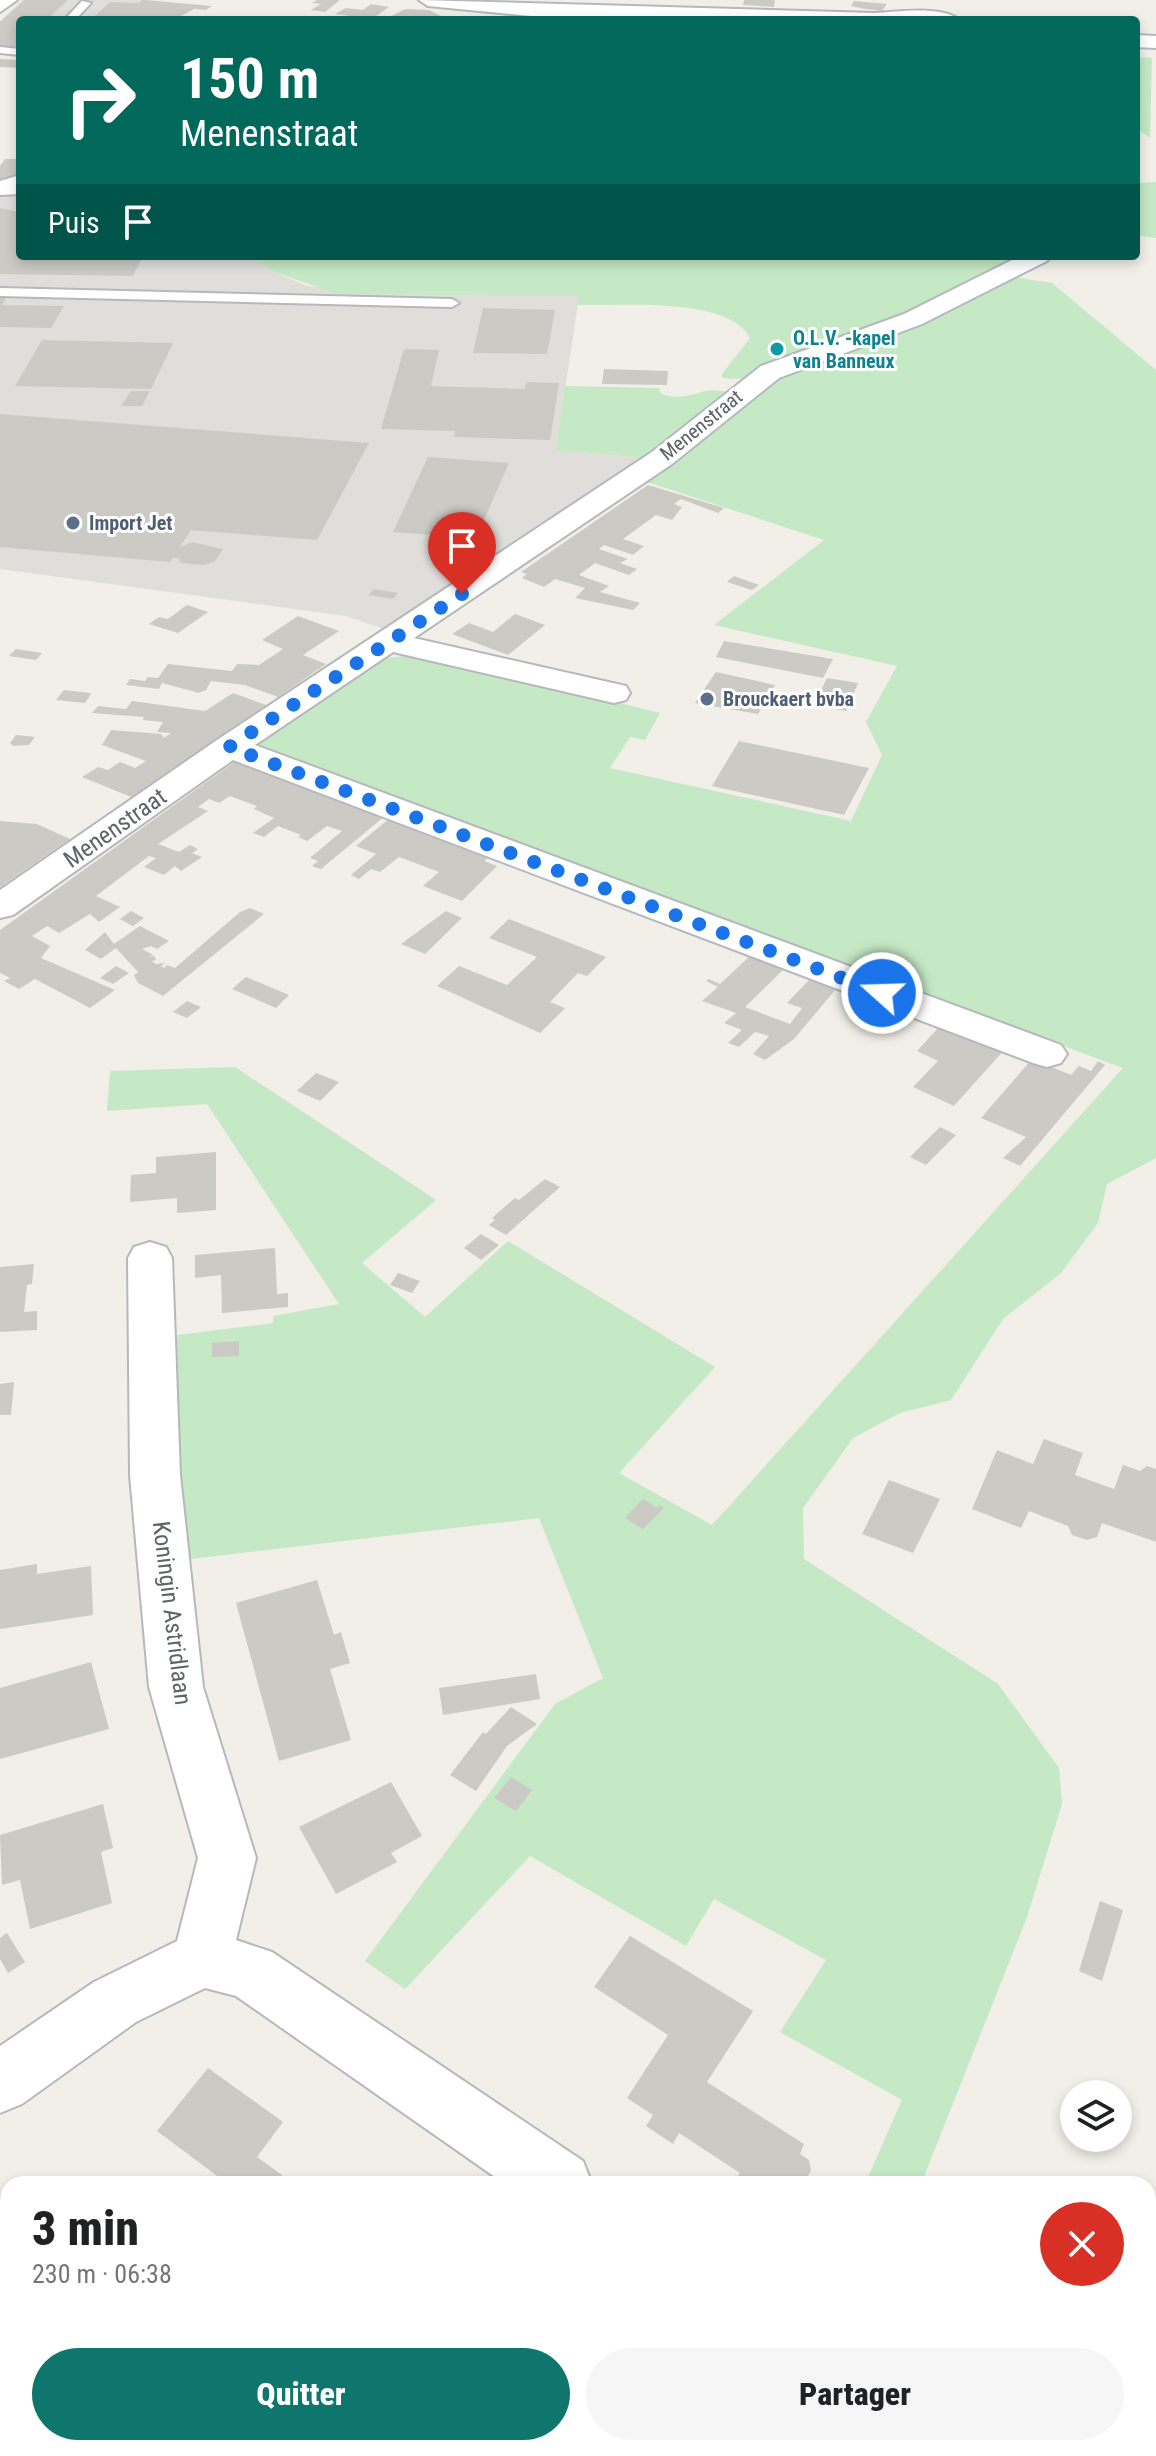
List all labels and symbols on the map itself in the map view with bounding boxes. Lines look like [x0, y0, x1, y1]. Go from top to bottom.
place label: O.L.V. -kapel van Banneux [793, 326, 896, 373]
marker: O.L.V. -kapel van Banneux [768, 340, 786, 358]
street label: Menenstraat [655, 384, 747, 465]
place label: Import Jet [89, 511, 172, 535]
pin [428, 512, 496, 594]
marker: Import Jet [64, 514, 82, 532]
place label: Brouckaert bvba [723, 687, 854, 711]
marker: Brouckaert bvba [698, 690, 716, 708]
street label: Menenstraat [58, 782, 172, 874]
position arrow [840, 951, 924, 1035]
street label: Koningin Astridlaan [147, 1520, 197, 1706]

